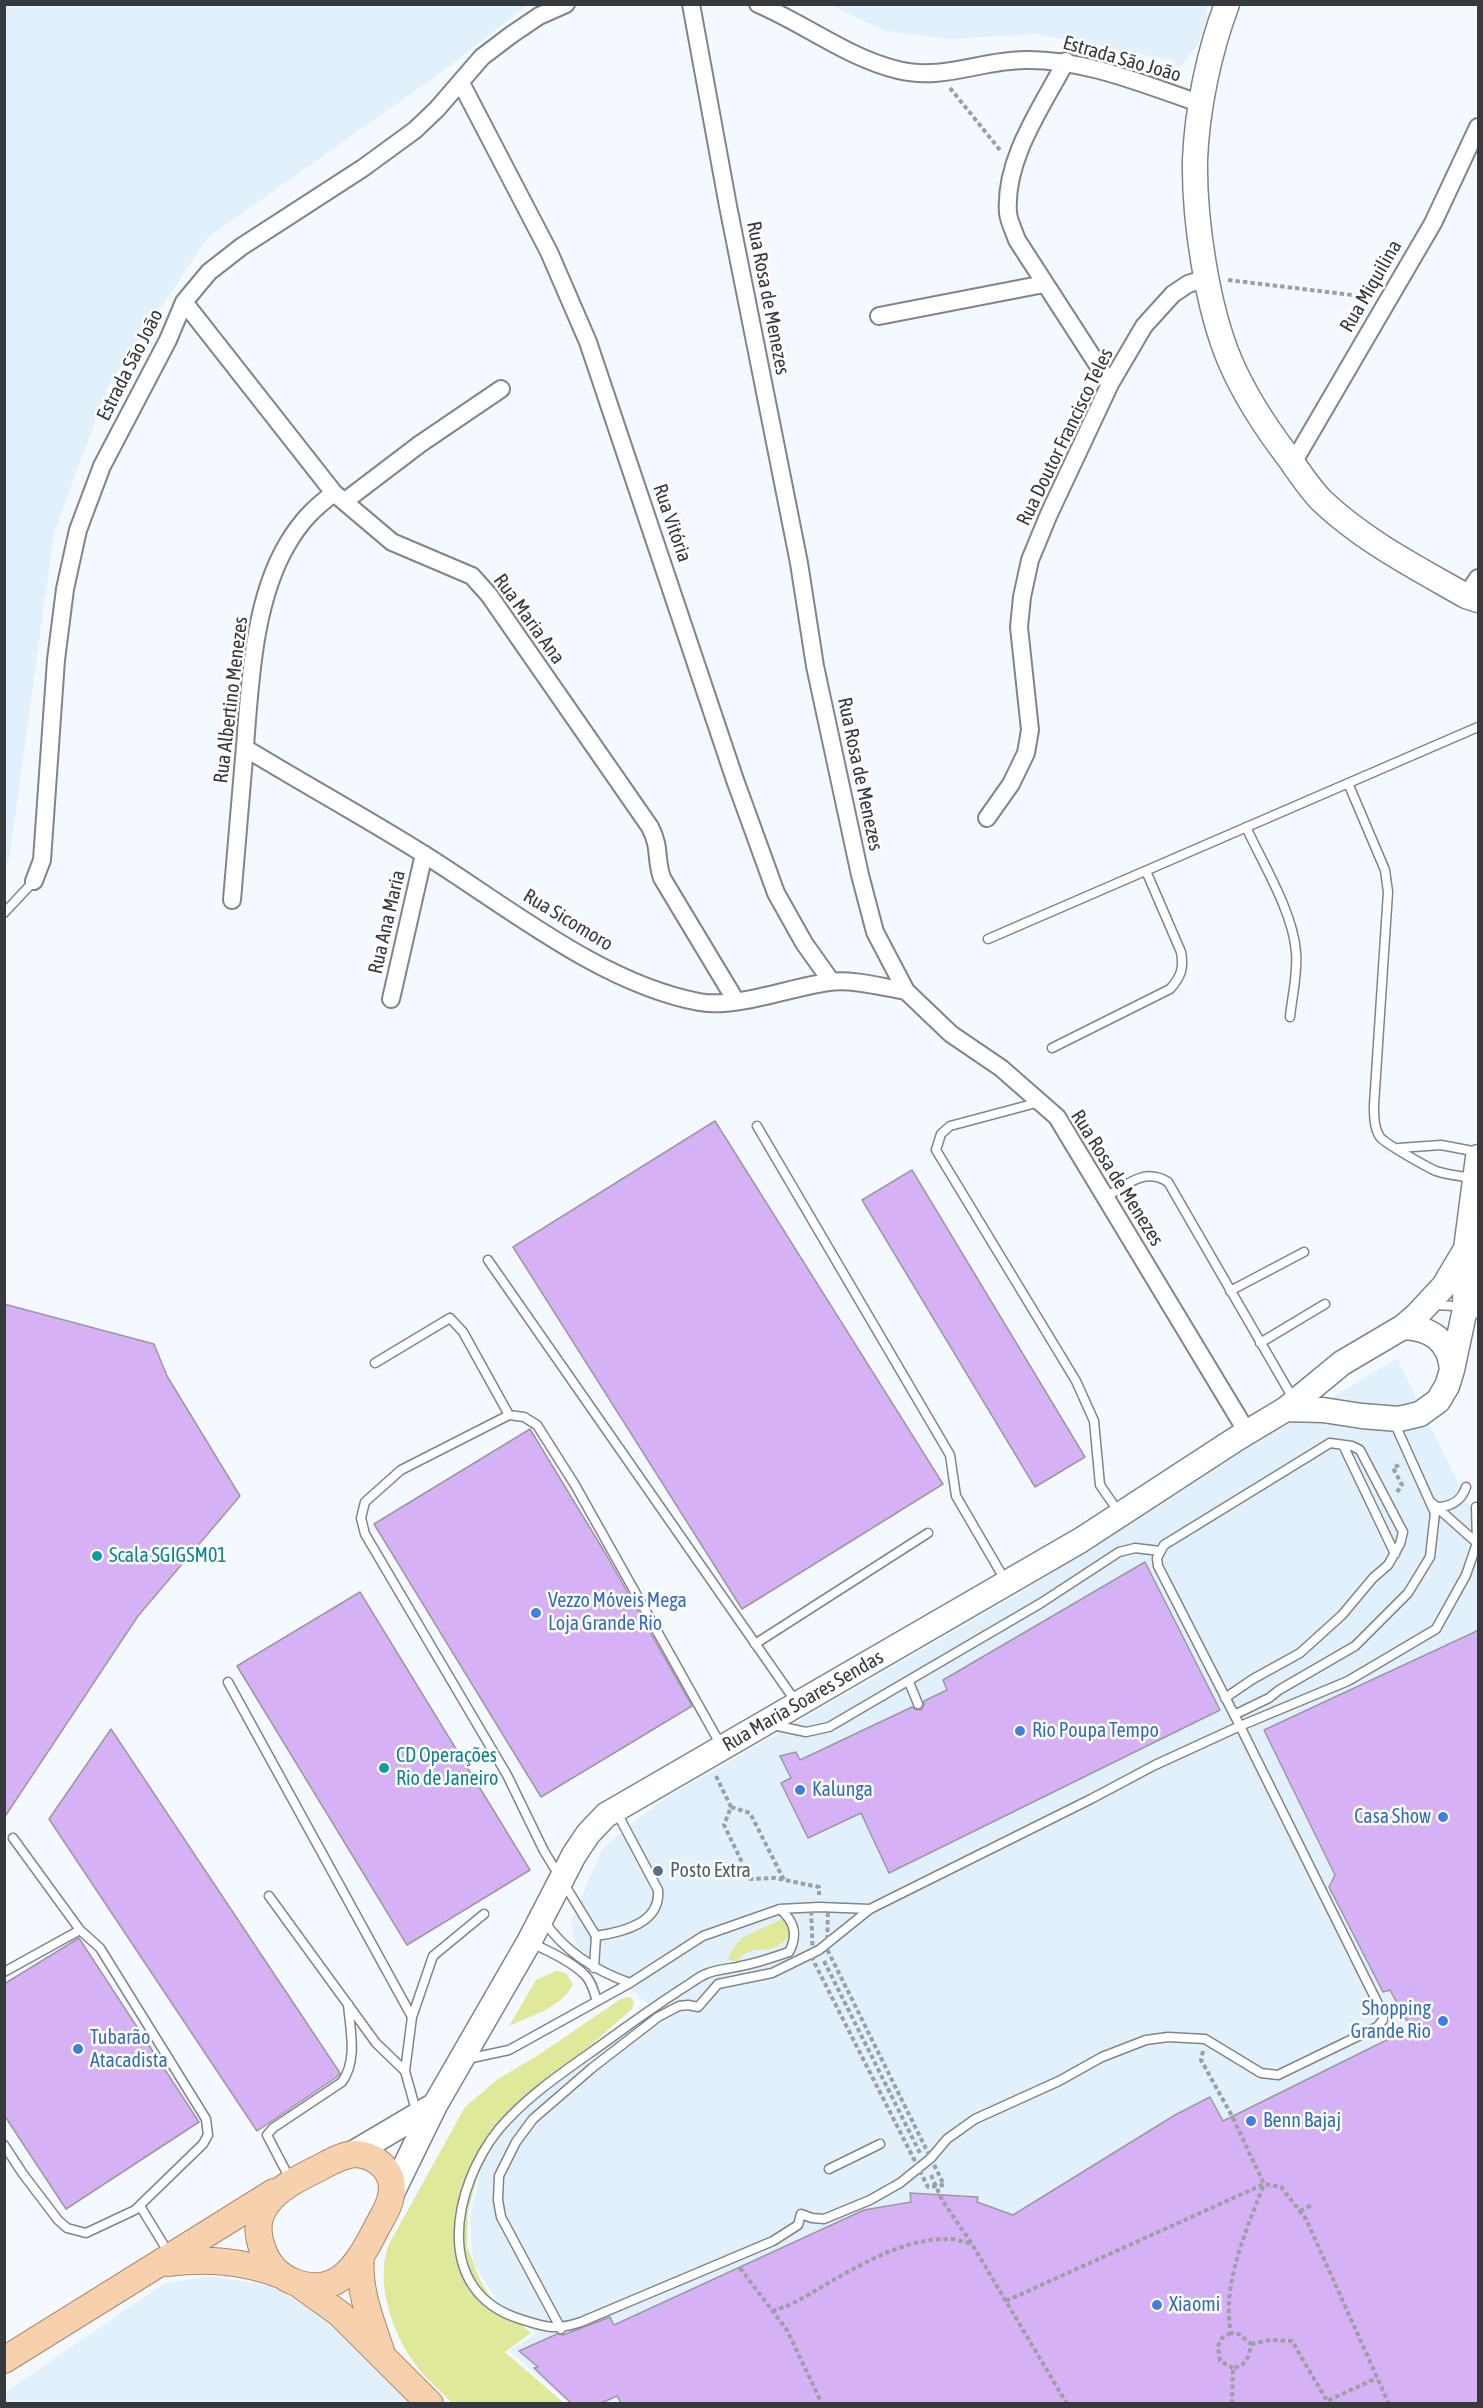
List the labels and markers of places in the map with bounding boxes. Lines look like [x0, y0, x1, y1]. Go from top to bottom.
place label: Scala SGIGSM01 [109, 1544, 227, 1568]
marker: Scala SGIGSM01 [90, 1549, 104, 1563]
place label: Vezzo Móveis Mega Loja Grande Rio [548, 1589, 687, 1636]
marker: Vezzo Móveis Mega Loja Grande Rio [529, 1606, 543, 1620]
place label: Rio Poupa Tempo [1032, 1719, 1159, 1743]
marker: Rio Poupa Tempo [1013, 1724, 1027, 1738]
place label: CD Operações Rio de Janeiro [396, 1744, 498, 1791]
marker: CD Operações Rio de Janeiro [377, 1761, 391, 1775]
place label: Kalunga [812, 1778, 873, 1802]
marker: Kalunga [793, 1783, 807, 1797]
place label: Casa Show [1354, 1805, 1431, 1829]
marker: Casa Show [1436, 1810, 1450, 1824]
place label: Posto Extra [670, 1859, 751, 1883]
marker: Posto Extra [651, 1864, 665, 1878]
place label: Shopping Grande Rio [1351, 1997, 1431, 2044]
marker: Shopping Grande Rio [1436, 2014, 1450, 2028]
place label: Tubarão Atacadista [90, 2026, 168, 2073]
marker: Tubarão Atacadista [71, 2042, 85, 2056]
place label: Benn Bajaj [1263, 2109, 1341, 2133]
marker: Benn Bajaj [1244, 2114, 1258, 2128]
place label: Xiaomi [1169, 2293, 1220, 2317]
marker: Xiaomi [1150, 2298, 1164, 2312]

